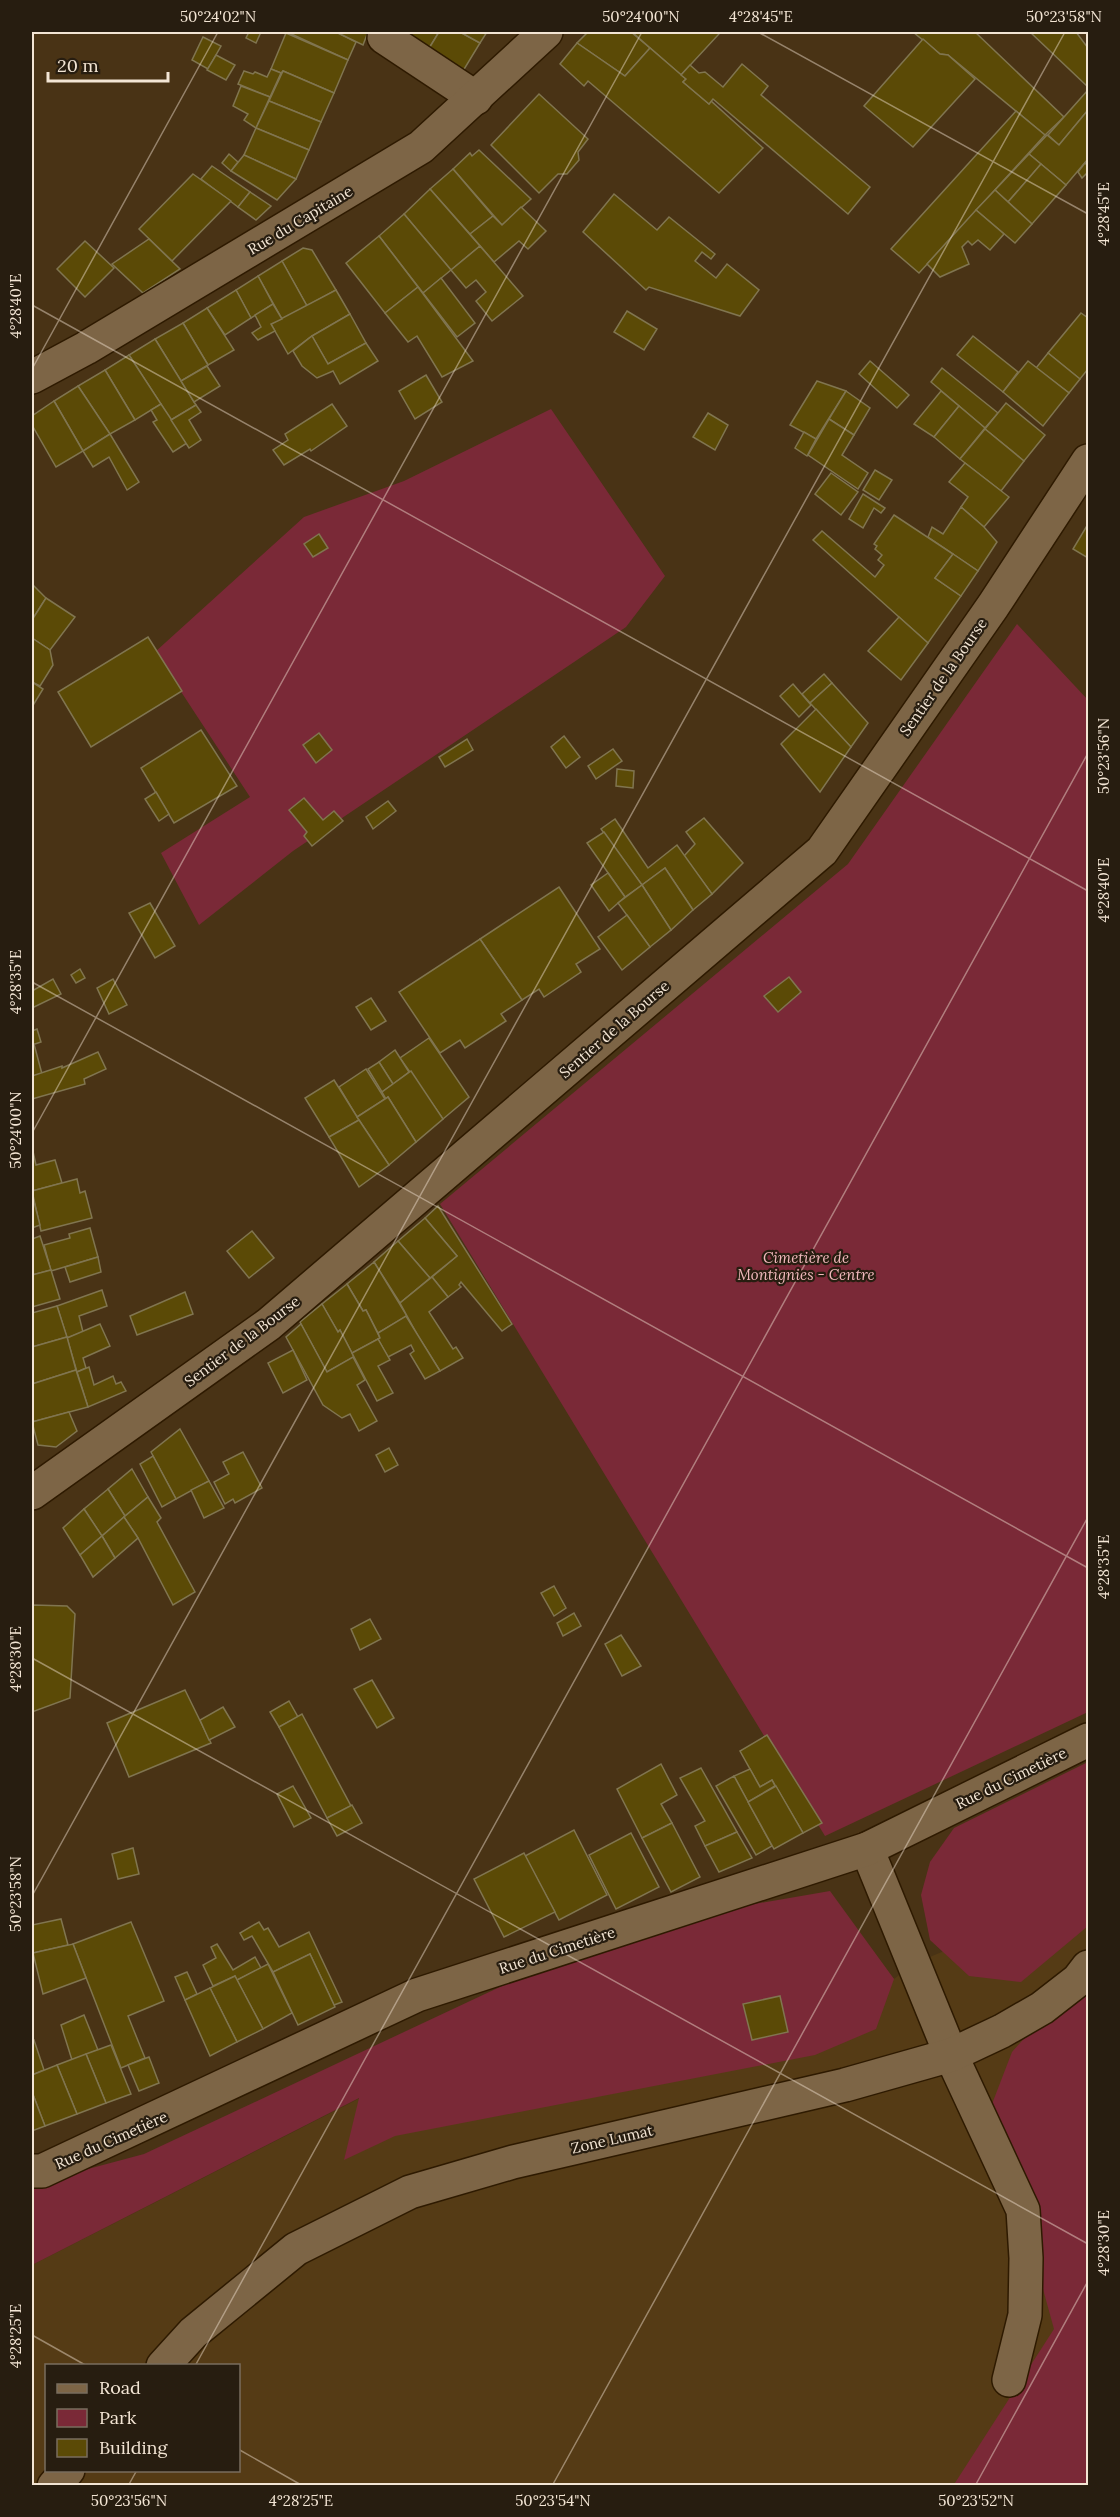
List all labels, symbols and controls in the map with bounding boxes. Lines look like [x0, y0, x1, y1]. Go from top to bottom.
text: 50°24'02"N [180, 7, 256, 26]
text: 50°24'00"N [602, 7, 680, 26]
text: 4°28'45"E [729, 7, 793, 26]
text: 50°23'58"N [1026, 7, 1102, 26]
scale bar [48, 45, 168, 83]
text: 20 m [57, 54, 99, 77]
street label: Rue du Capitaine [244, 181, 356, 259]
text: 4°28'45"E [1094, 182, 1113, 246]
text: 4°28'40"E [6, 274, 25, 338]
street label: Sentier de la Bourse [895, 614, 991, 740]
text: 50°23'56"N [1094, 718, 1113, 794]
text: 4°28'40"E [1094, 858, 1113, 922]
text: 4°28'35"E [6, 950, 25, 1014]
street label: Sentier de la Bourse [555, 976, 673, 1082]
text: 50°24'00"N [6, 1091, 25, 1169]
park label: Cimetière de Montignies - Centre [737, 1248, 875, 1284]
street label: Sentier de la Bourse [181, 1291, 303, 1391]
text: 4°28'35"E [1094, 1535, 1113, 1599]
text: 4°28'30"E [6, 1626, 25, 1692]
street label: Rue du Cimetière [952, 1743, 1070, 1813]
text: 50°23'58"N [6, 1856, 25, 1932]
street label: Rue du Cimetière [496, 1922, 618, 1978]
street label: Rue du Cimetière [52, 2107, 170, 2173]
street label: Zone Lumat [569, 2120, 655, 2158]
text: 4°28'30"E [1094, 2210, 1113, 2276]
text: 4°28'25"E [6, 2304, 25, 2368]
legend [45, 2364, 240, 2472]
text: Road [99, 2376, 141, 2399]
text: Park [99, 2406, 137, 2429]
text: Building [99, 2436, 169, 2459]
text: 50°23'56"N [91, 2491, 167, 2510]
text: 4°28'25"E [269, 2491, 333, 2510]
text: 50°23'54"N [515, 2491, 591, 2510]
text: 50°23'52"N [938, 2491, 1014, 2510]

